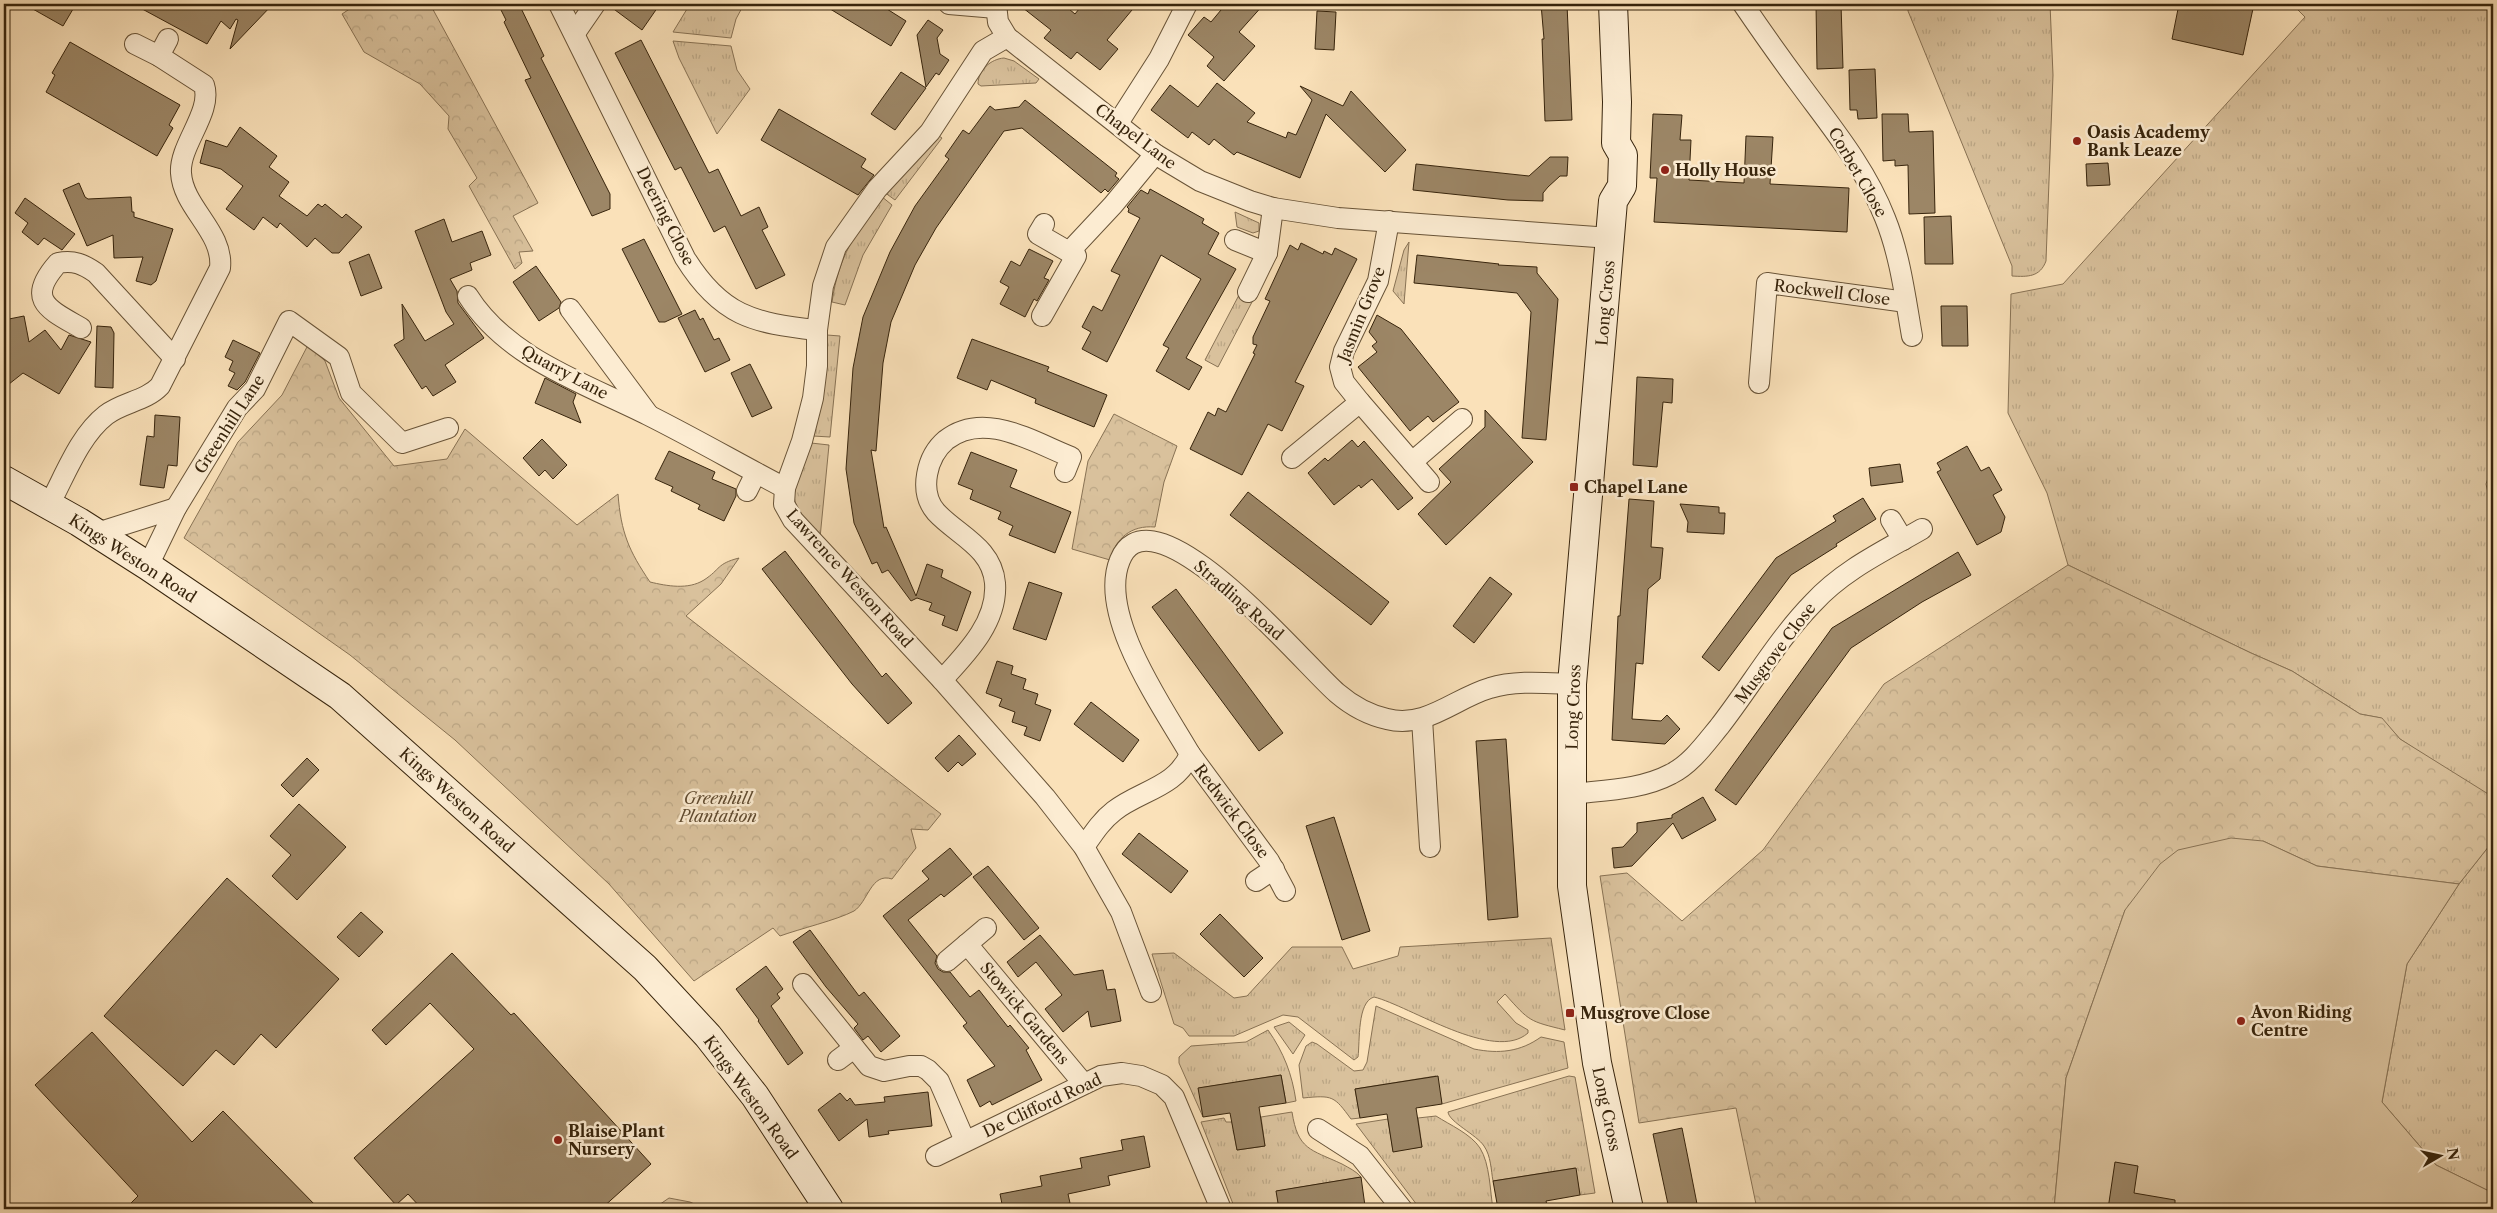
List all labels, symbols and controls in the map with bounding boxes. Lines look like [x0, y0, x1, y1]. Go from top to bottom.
street label: Chapel Lane [1091, 99, 1181, 173]
place label: Oasis Academy Bank Leaze [2087, 122, 2211, 160]
street label: Corbet Close [1824, 124, 1892, 220]
marker: Oasis Academy Bank Leaze [2071, 135, 2083, 147]
place label: Holly House [1675, 160, 1776, 180]
street label: Deering Close [633, 163, 699, 269]
marker: Holly House [1659, 164, 1671, 176]
street label: Long Cross [1591, 259, 1619, 347]
street label: Jasmin Grove [1332, 263, 1389, 367]
street label: Rockwell Close [1773, 275, 1891, 309]
street label: Quarry Lane [518, 341, 612, 403]
street label: Greenhill Lane [190, 371, 268, 477]
place label: Chapel Lane [1584, 477, 1688, 497]
marker: Chapel Lane [1568, 481, 1580, 493]
street label: Lawrence Weston Road [782, 505, 918, 652]
street label: Kings Weston Road [66, 509, 201, 607]
street label: Stradling Road [1190, 556, 1288, 644]
street label: Musgrove Close [1731, 599, 1820, 707]
street label: Long Cross [1562, 664, 1584, 750]
street label: Kings Weston Road [395, 743, 519, 857]
street label: Redwick Close [1190, 760, 1274, 862]
park label: Greenhill Plantation [677, 788, 757, 826]
street label: Stowick Gardens [976, 958, 1074, 1068]
place label: Avon Riding Centre [2250, 1002, 2352, 1040]
place label: Musgrove Close [1580, 1003, 1711, 1023]
marker: Musgrove Close [1564, 1007, 1576, 1019]
marker: Avon Riding Centre [2235, 1015, 2247, 1027]
street label: Kings Weston Road [700, 1031, 803, 1163]
street label: Long Cross [1588, 1065, 1626, 1153]
street label: De Clifford Road [979, 1069, 1105, 1141]
place label: Blaise Plant Nursery [568, 1121, 665, 1159]
north arrow [2414, 1130, 2464, 1180]
marker: Blaise Plant Nursery [552, 1134, 564, 1146]
text: N [2443, 1147, 2463, 1161]

